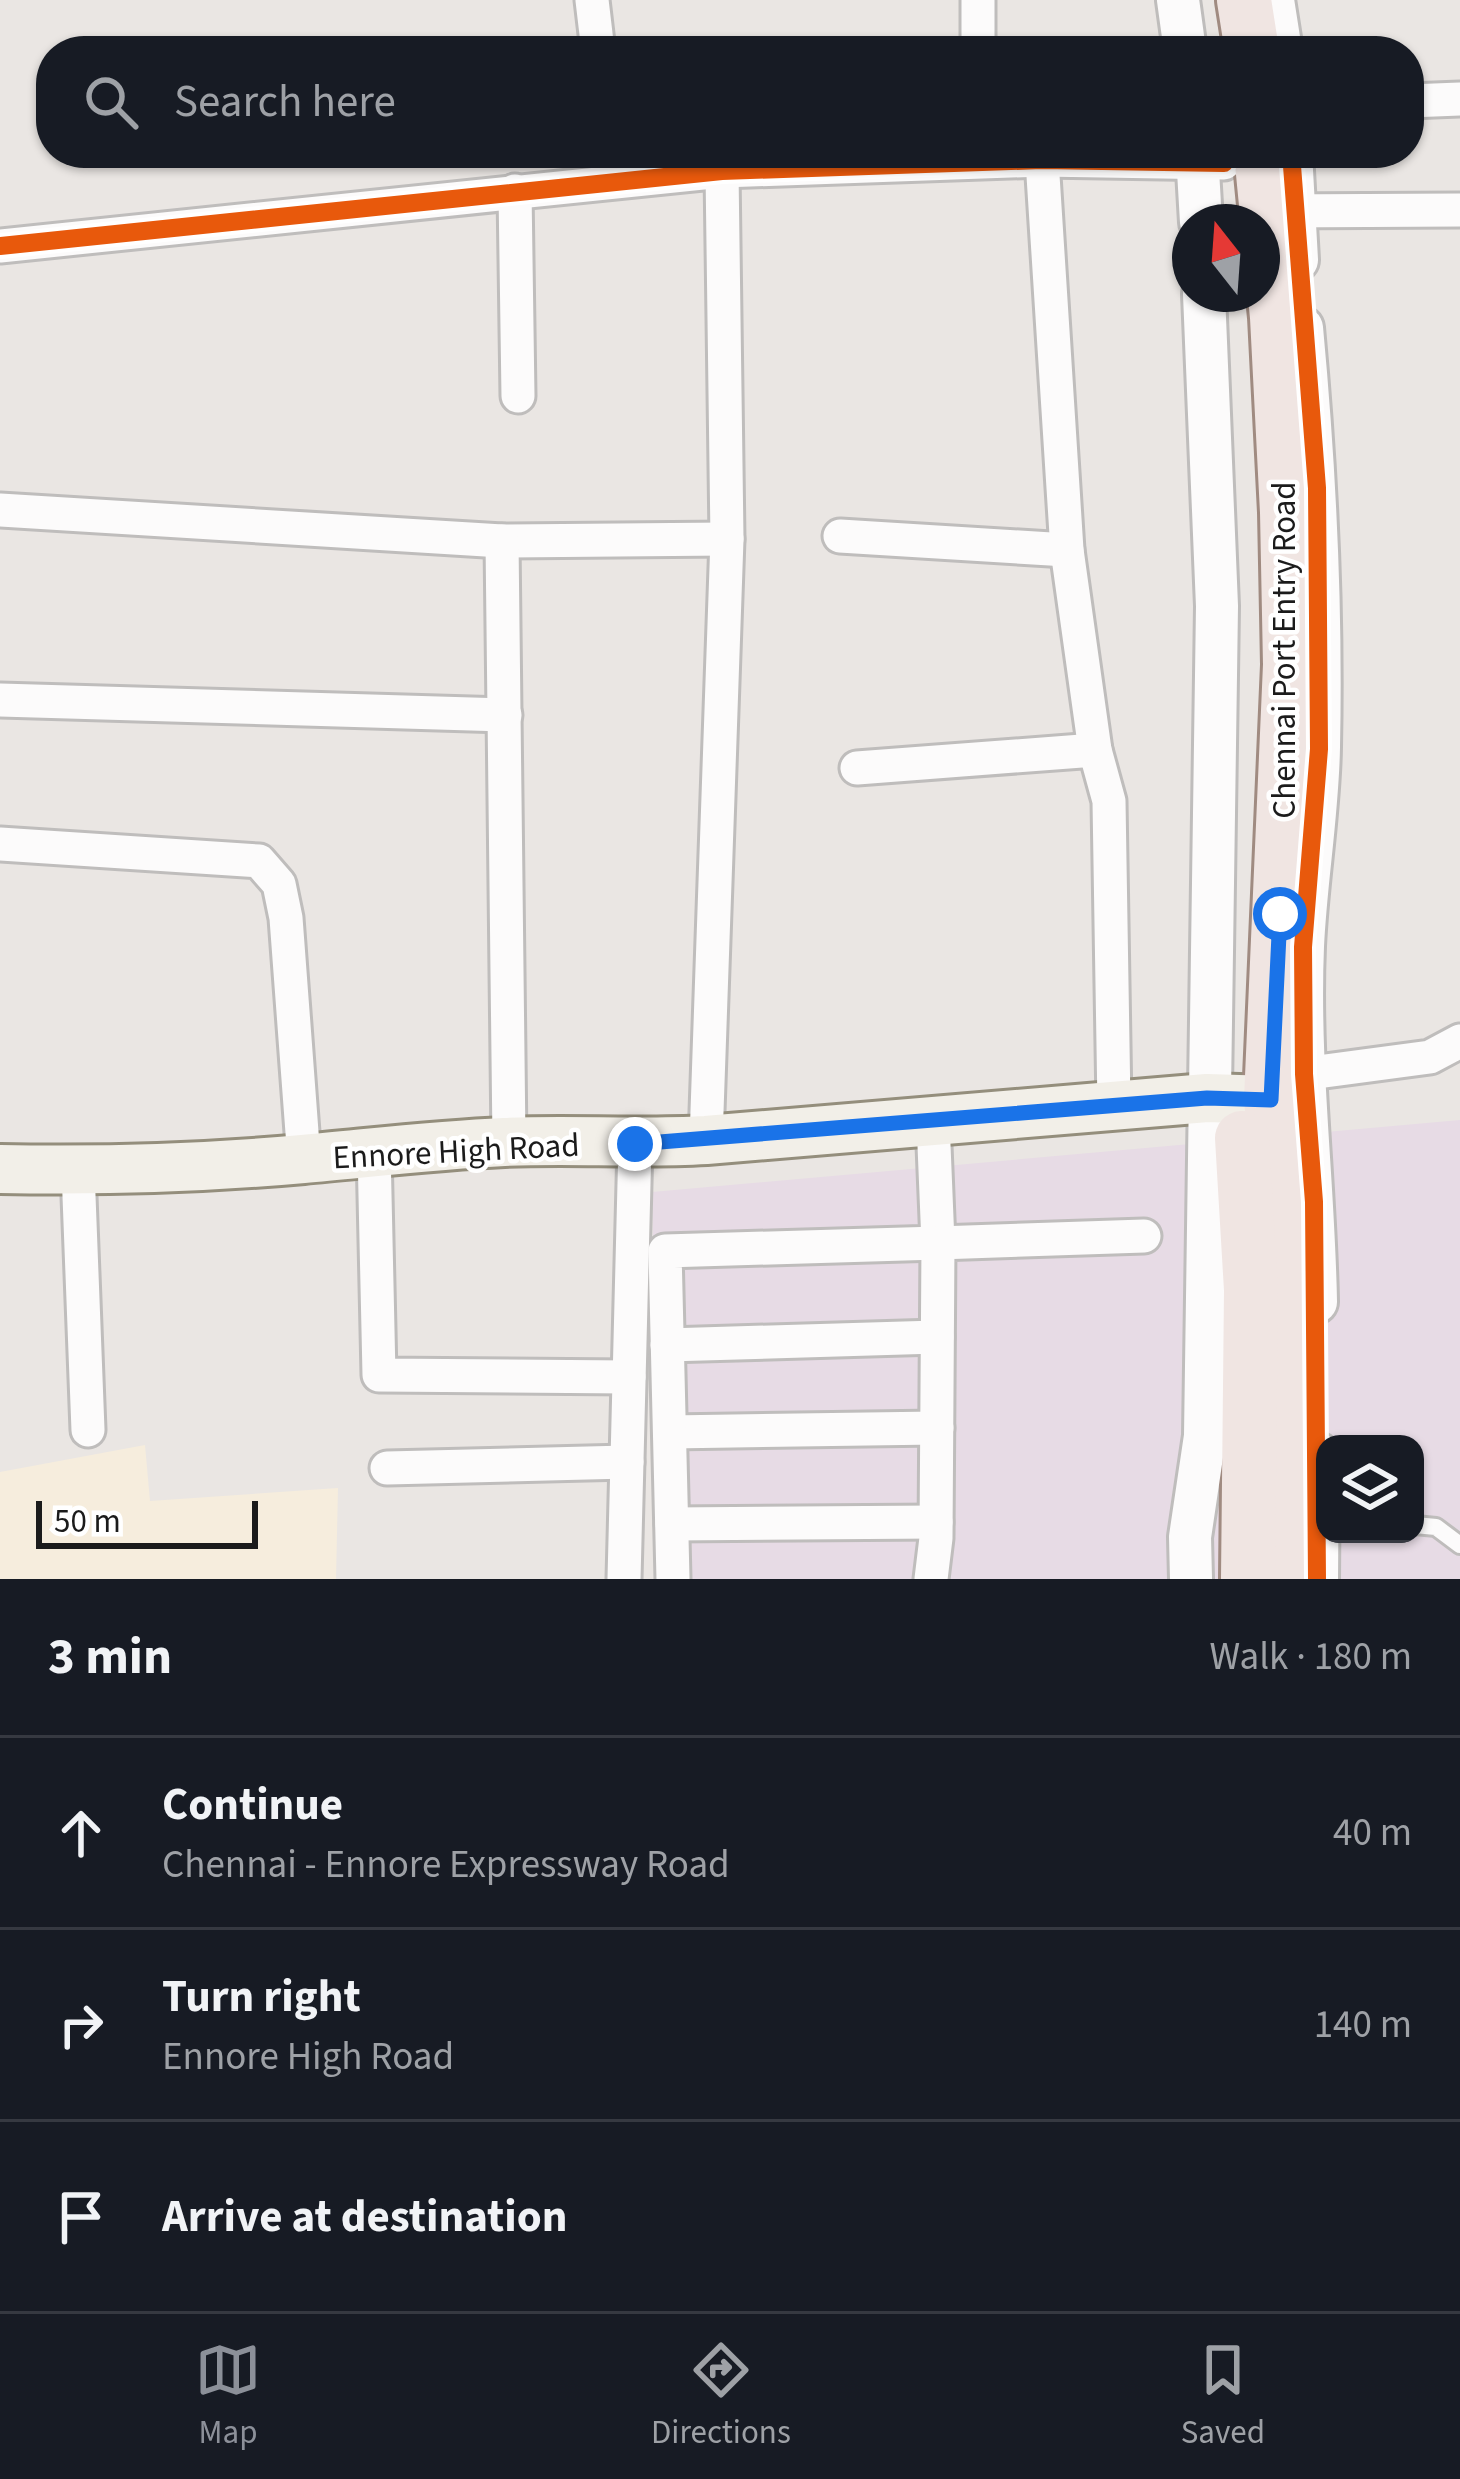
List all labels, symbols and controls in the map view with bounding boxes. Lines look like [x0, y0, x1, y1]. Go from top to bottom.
search box [36, 36, 1424, 168]
icon: search [78, 69, 144, 135]
text: Search here [174, 70, 396, 134]
north arrow [1172, 204, 1280, 312]
street label: Chennai Port Entry Road [1261, 481, 1308, 819]
route start [1253, 887, 1307, 941]
route end [608, 1117, 662, 1171]
street label: Ennore High Road [331, 1122, 581, 1181]
map controls [1316, 1435, 1424, 1543]
button: layers [1316, 1435, 1424, 1543]
scale bar [36, 1495, 258, 1548]
text: 50 m [54, 1498, 121, 1545]
text: 3 min [48, 1621, 172, 1693]
text: Walk · 180 m [1209, 1629, 1412, 1685]
text: Continue [162, 1773, 343, 1837]
icon: ahead [48, 1800, 114, 1866]
text: 40 m [1333, 1805, 1412, 1861]
text: Chennai - Ennore Expressway Road [162, 1837, 730, 1893]
text: Turn right [162, 1965, 361, 2029]
icon: right [48, 1992, 114, 2058]
text: 140 m [1314, 1997, 1412, 2053]
text: Ennore High Road [162, 2029, 454, 2085]
icon: arrive [48, 2184, 114, 2250]
text: Arrive at destination [162, 2185, 567, 2249]
tab: Map [195, 2337, 261, 2456]
tab: Directions [651, 2337, 791, 2456]
tab: Saved [1181, 2337, 1265, 2456]

